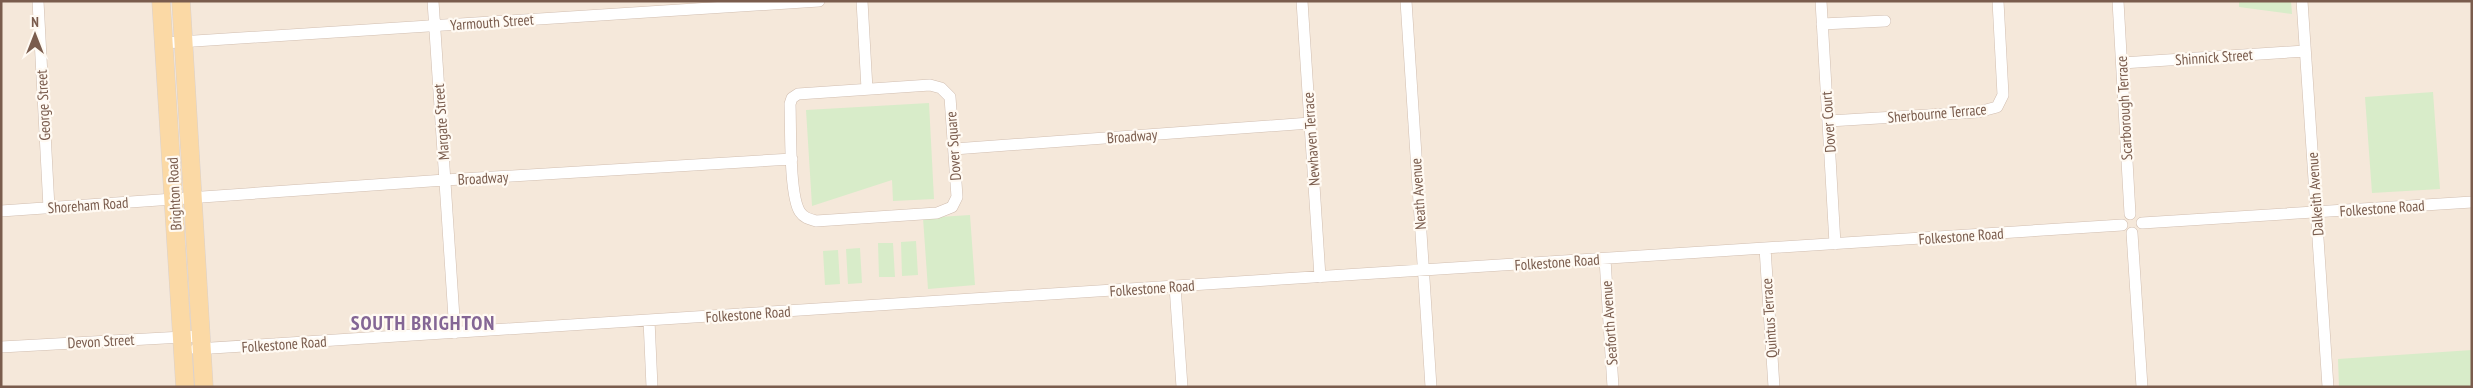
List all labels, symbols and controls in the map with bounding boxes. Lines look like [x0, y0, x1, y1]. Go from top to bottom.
north arrow [10, 10, 60, 60]
street label: Yarmouth Street [450, 10, 534, 34]
text: N [31, 13, 39, 31]
street label: Shinnick Street [2175, 45, 2253, 69]
street label: Scarborough Terrace [2112, 55, 2136, 161]
street label: George Street [32, 69, 54, 141]
street label: Margate Street [429, 83, 453, 161]
street label: Dover Court [1816, 91, 1840, 153]
street label: Newhaven Terrace [1298, 92, 1324, 186]
street label: Sherbourne Terrace [1887, 99, 1987, 127]
street label: Dover Square [941, 111, 965, 181]
street label: Broadway [1106, 125, 1158, 147]
street label: Dalkeith Avenue [2303, 151, 2327, 237]
street label: Brighton Road [163, 157, 185, 231]
street label: Neath Avenue [1406, 158, 1430, 230]
street label: Broadway [457, 167, 509, 189]
street label: Shoreham Road [47, 193, 129, 217]
street label: Folkestone Road [2339, 196, 2425, 220]
street label: Folkestone Road [1918, 224, 2004, 248]
street label: Folkestone Road [1514, 250, 1600, 274]
street label: Folkestone Road [1109, 276, 1195, 300]
street label: Quintus Terrace [1757, 277, 1781, 359]
street label: Seaforth Avenue [1597, 280, 1621, 366]
street label: Folkestone Road [705, 302, 791, 326]
district label: SOUTH BRIGHTON [351, 310, 495, 336]
street label: Devon Street [67, 330, 135, 352]
street label: Folkestone Road [241, 332, 327, 356]

